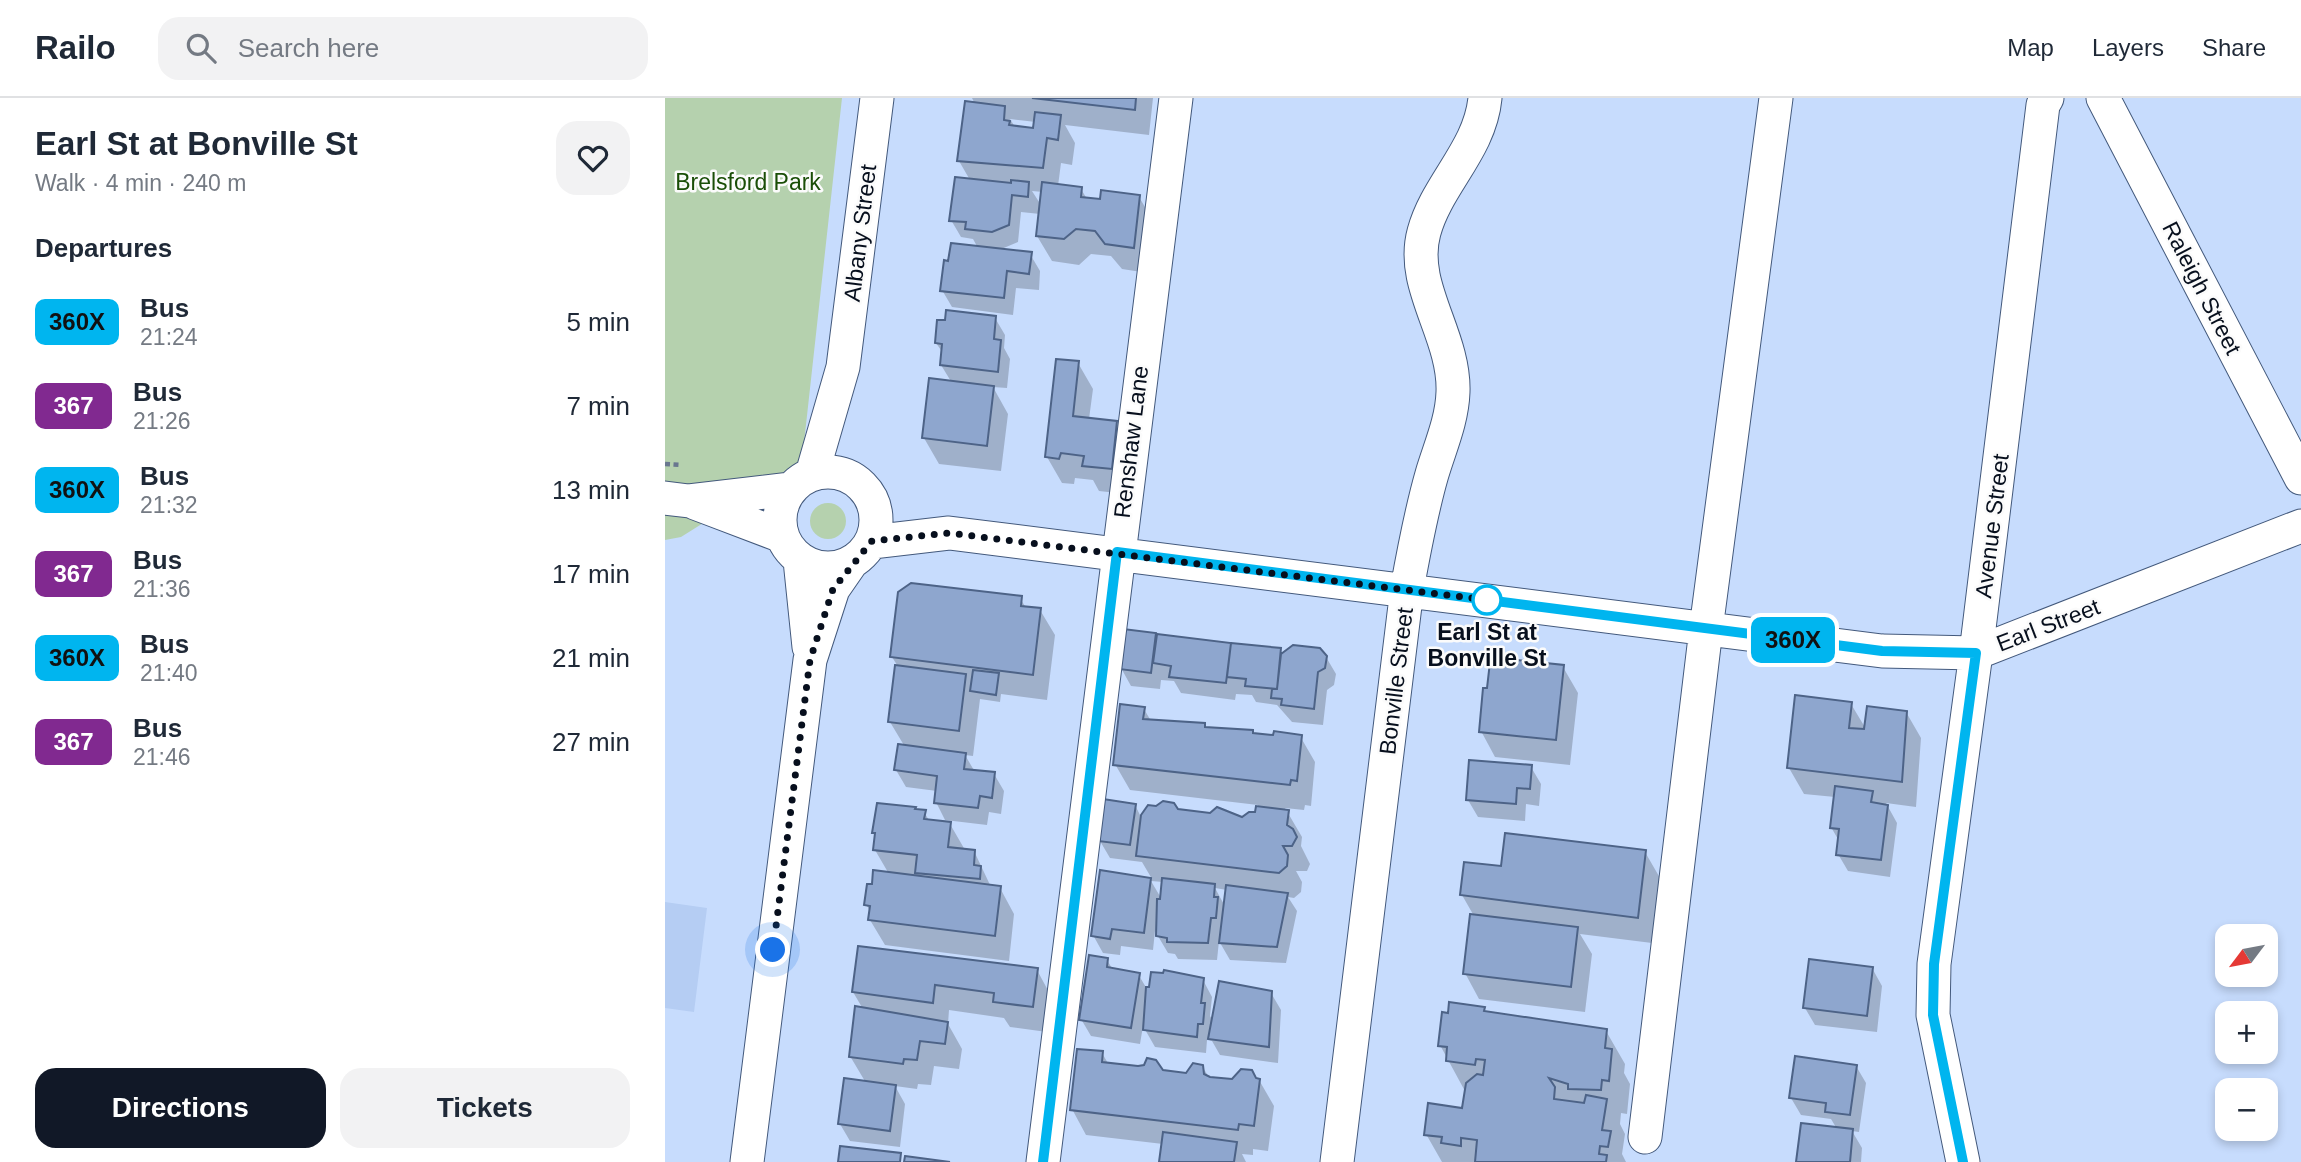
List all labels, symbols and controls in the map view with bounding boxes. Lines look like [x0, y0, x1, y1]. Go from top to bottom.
search box [158, 17, 648, 80]
text: Railo [35, 29, 116, 66]
icon: search [182, 29, 220, 67]
text: Search here [238, 33, 379, 63]
text: Map [2007, 34, 2054, 61]
text: Layers [2092, 34, 2164, 61]
text: Share [2202, 34, 2266, 61]
button: heart [556, 121, 630, 195]
text: Earl St at Bonville St [35, 125, 358, 162]
street label: Albany Street [839, 162, 881, 303]
park label: Brelsford Park [675, 169, 821, 195]
text: Walk · 4 min · 240 m [35, 170, 246, 196]
street label: Raleigh Street [2157, 217, 2247, 359]
text: Departures [35, 233, 172, 263]
text: Bus [140, 293, 189, 323]
text: 5 min [566, 307, 630, 337]
text: 360X [49, 308, 105, 335]
text: 21:24 [140, 324, 198, 350]
street label: Renshaw Lane [1109, 364, 1153, 520]
text: Bus [133, 377, 182, 407]
text: 7 min [566, 391, 630, 421]
text: 367 [53, 392, 94, 419]
text: 21:26 [133, 408, 191, 434]
street label: Avenue Street [1970, 452, 2014, 600]
text: Bus [140, 461, 189, 491]
text: 13 min [552, 475, 630, 505]
text: 360X [49, 476, 105, 503]
text: 21:32 [140, 492, 198, 518]
text: Bus [133, 545, 182, 575]
text: 17 min [552, 559, 630, 589]
text: 367 [53, 560, 94, 587]
text: 21:36 [133, 576, 191, 602]
marker: Earl St at Bonville St [1472, 585, 1502, 615]
street label: Earl Street [1993, 593, 2104, 657]
street label: Bonville Street [1374, 605, 1418, 756]
line badge: 360X [1744, 617, 1842, 663]
place label: Earl St at Bonville St [1428, 619, 1547, 671]
text: 360X [1765, 626, 1821, 653]
text: Bus [140, 629, 189, 659]
text: 21 min [552, 643, 630, 673]
text: 360X [49, 644, 105, 671]
text: 21:40 [140, 660, 198, 686]
text: Bus [133, 713, 182, 743]
text: 27 min [552, 727, 630, 757]
text: 367 [53, 728, 94, 755]
text: 21:46 [133, 744, 191, 770]
north arrow [2215, 924, 2279, 987]
map controls [2215, 924, 2278, 1141]
your location [755, 932, 790, 967]
button: + [2215, 1001, 2278, 1064]
button: Directions [35, 1068, 326, 1148]
button: Tickets [340, 1068, 630, 1148]
button: − [2215, 1078, 2278, 1141]

